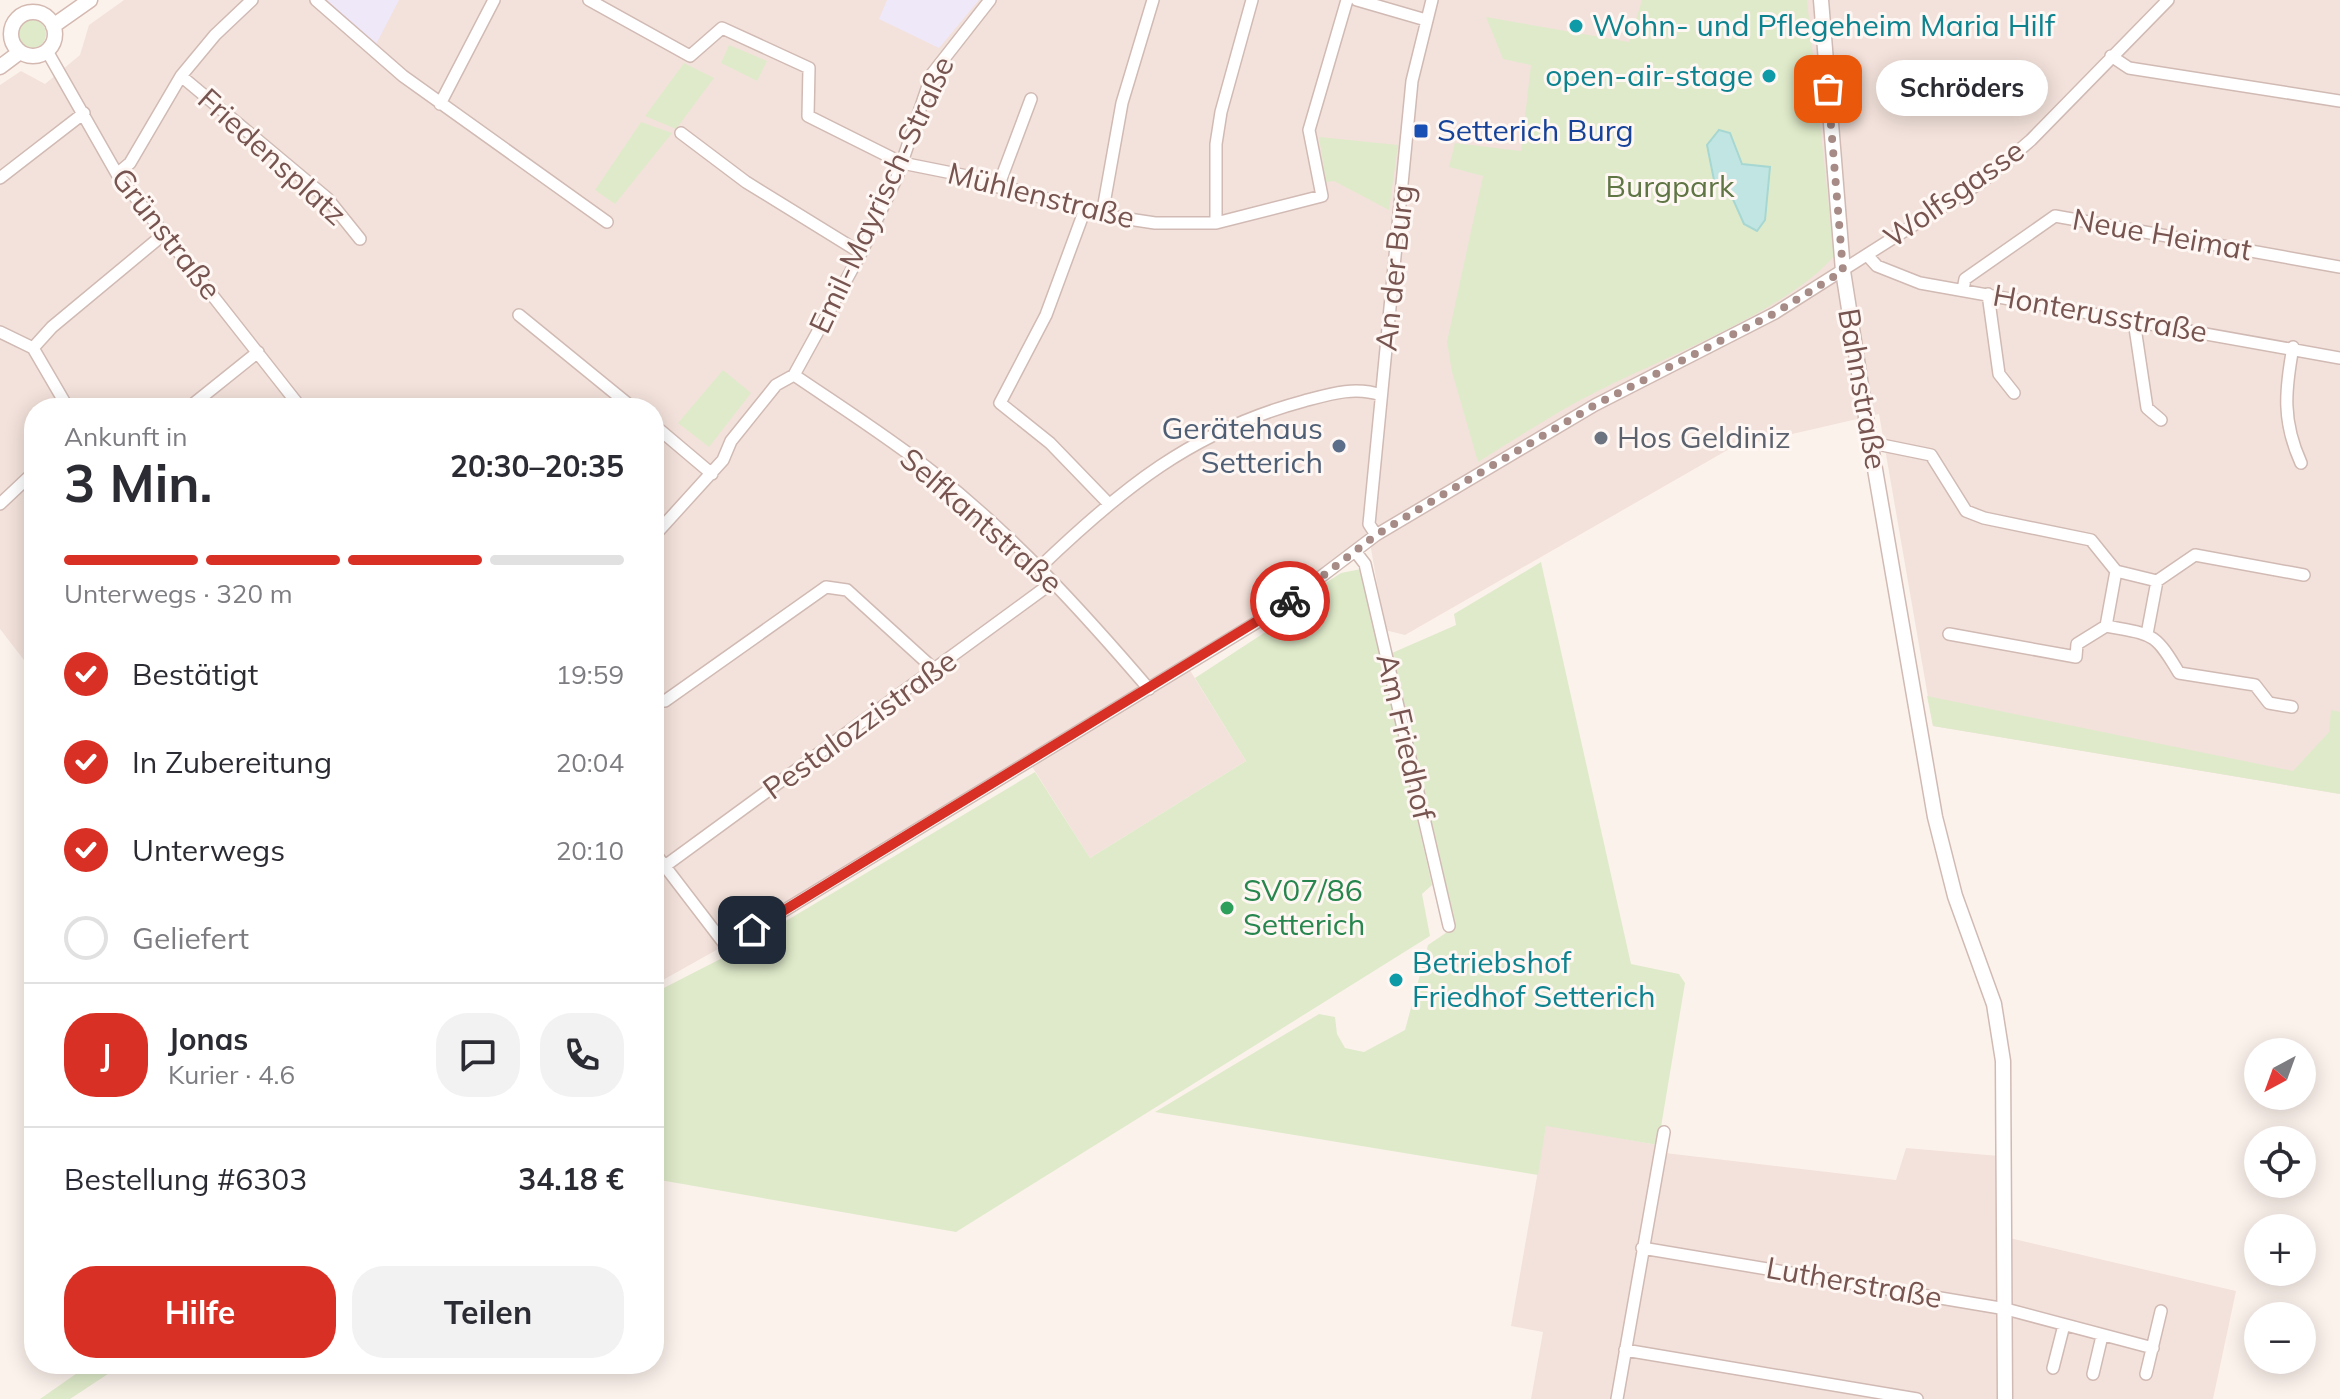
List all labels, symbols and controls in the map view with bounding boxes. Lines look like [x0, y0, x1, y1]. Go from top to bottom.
place label: Wohn- und Pflegeheim Maria Hilf [1592, 6, 2056, 44]
marker: Wohn- und Pflegeheim Maria Hilf [1567, 17, 1585, 35]
street label: Emil-Mayrisch-Straße [800, 50, 962, 339]
pin [1794, 55, 1862, 123]
place label: open-air-stage [1545, 56, 1753, 94]
callout: Schröders [1876, 61, 2048, 117]
marker: open-air-stage [1760, 67, 1778, 85]
icon: bag [1806, 67, 1850, 111]
text: Schröders [1900, 71, 2024, 104]
street label: Friedensplatz [191, 80, 355, 233]
place label: Setterich Burg [1437, 111, 1634, 149]
marker: Setterich Burg [1412, 122, 1430, 140]
street label: Wolfsgasse [1876, 131, 2031, 255]
street label: Mühlenstraße [944, 153, 1138, 237]
street label: Grünstraße [103, 160, 230, 307]
park label: Burgpark [1606, 167, 1735, 205]
street label: An der Burg [1366, 183, 1422, 353]
street label: Neue Heimat [2070, 200, 2255, 268]
street label: Honterusstraße [1990, 275, 2210, 351]
street label: Bahnstraße [1830, 305, 1896, 472]
place label: Gerätehaus Setterich [1161, 409, 1323, 481]
place label: Hos Geldiniz [1617, 418, 1791, 456]
text: Ankunft in [64, 420, 187, 453]
marker: Hos Geldiniz [1592, 429, 1610, 447]
marker: Gerätehaus Setterich [1330, 437, 1348, 455]
street label: Selfkantstraße [893, 439, 1071, 601]
text: 20:30–20:35 [450, 447, 624, 485]
text: 3 Min. [64, 450, 213, 515]
courier [1250, 561, 1330, 641]
text: Unterwegs · 320 m [64, 577, 293, 610]
icon: bike [1268, 579, 1312, 623]
street label: Pestalozzistraße [755, 641, 964, 807]
street label: Am Friedhof [1368, 650, 1444, 825]
icon: check [64, 652, 108, 696]
text: Bestätigt [132, 655, 258, 693]
text: 19:59 [556, 658, 624, 691]
icon: check [64, 740, 108, 784]
text: In Zubereitung [132, 743, 332, 781]
text: 20:04 [556, 746, 624, 779]
icon: check [64, 828, 108, 872]
text: Unterwegs [132, 831, 285, 869]
text: 20:10 [556, 834, 624, 867]
place label: SV07/86 Setterich [1243, 871, 1365, 943]
pin [718, 896, 786, 964]
marker: SV07/86 Setterich [1218, 899, 1236, 917]
icon: home [730, 908, 774, 952]
text: Geliefert [132, 919, 249, 957]
place label: Betriebshof Friedhof Setterich [1412, 943, 1656, 1015]
marker: Betriebshof Friedhof Setterich [1387, 971, 1405, 989]
button: chat [436, 1013, 520, 1097]
button: phone [540, 1013, 624, 1097]
text: Jonas [168, 1020, 248, 1058]
text: J [101, 1036, 111, 1074]
north arrow [2244, 1038, 2316, 1110]
map controls [2244, 1038, 2316, 1374]
text: Kurier · 4.6 [168, 1058, 295, 1091]
button: locate [2244, 1126, 2316, 1198]
text: Bestellung #6303 [64, 1160, 307, 1198]
text: 34.18 € [518, 1160, 624, 1198]
button: + [2244, 1214, 2316, 1286]
street label: Lutherstraße [1763, 1248, 1945, 1316]
button: Hilfe [64, 1266, 336, 1358]
button: Teilen [352, 1266, 624, 1358]
button: − [2244, 1302, 2316, 1374]

